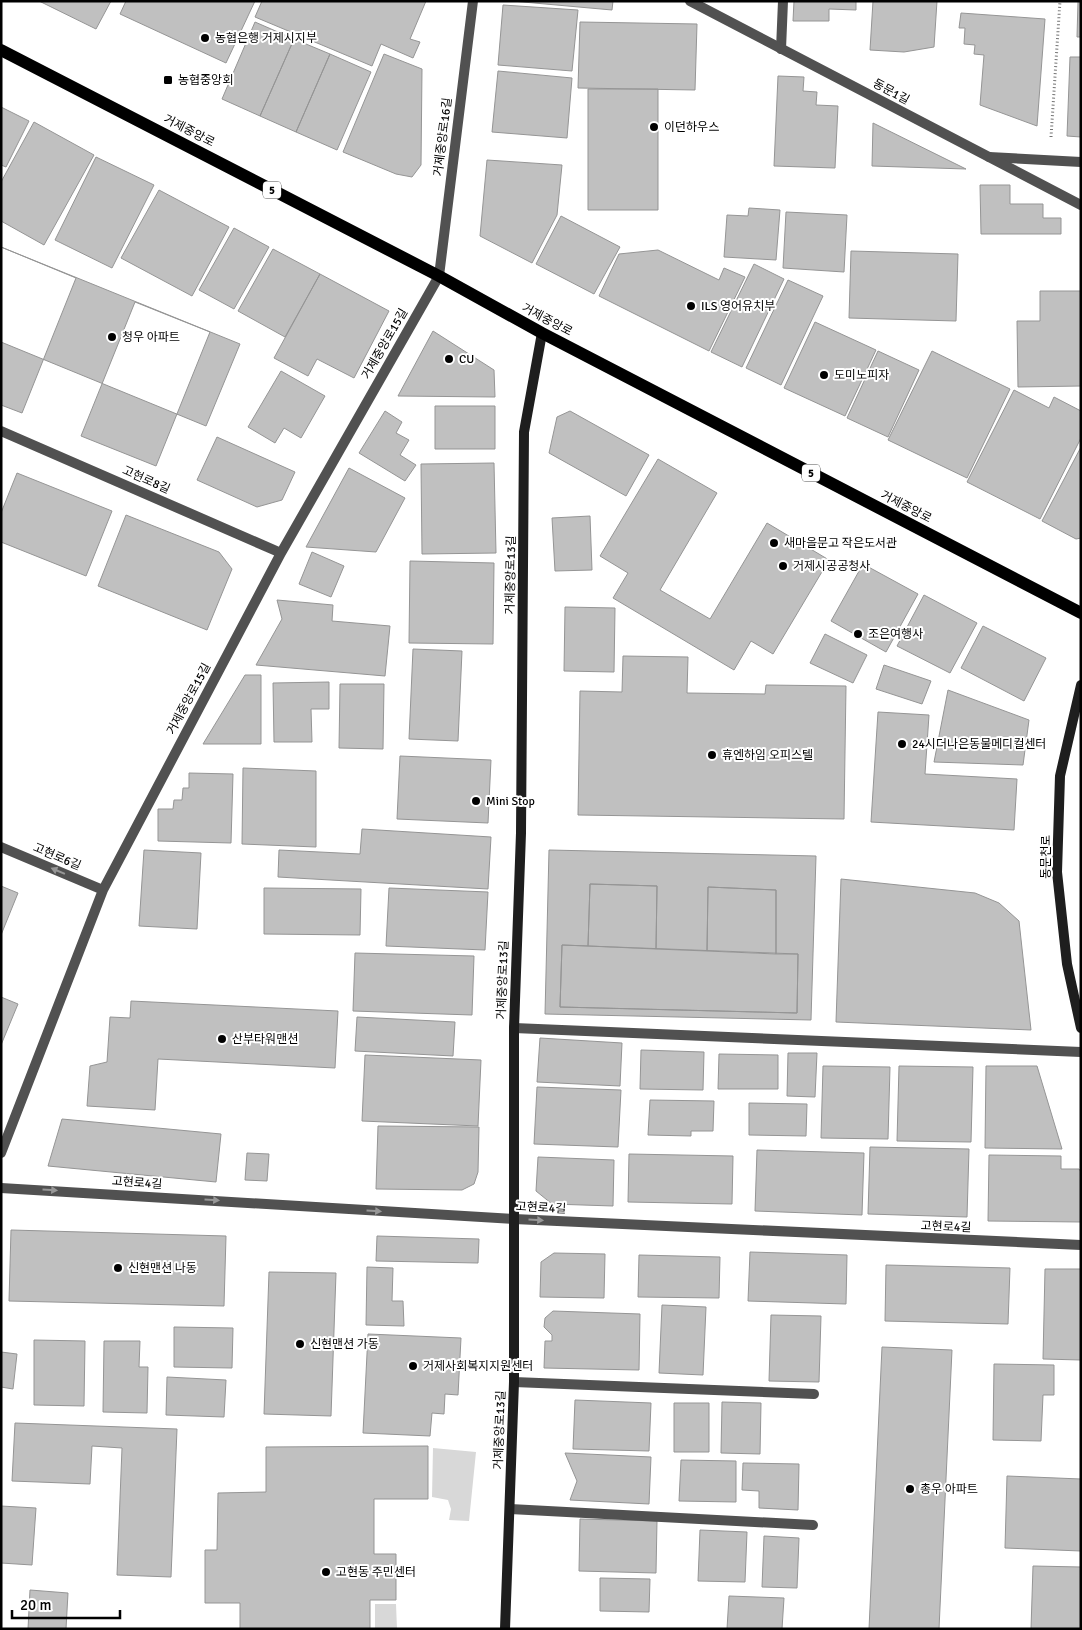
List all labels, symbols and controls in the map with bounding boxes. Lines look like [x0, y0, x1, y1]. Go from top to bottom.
place label: 농협은행 거제시지부 [215, 31, 317, 46]
marker: 농협은행 거제시지부 [199, 32, 211, 44]
place label: 농협중앙회 [178, 73, 233, 88]
marker: 농협중앙회 [162, 74, 174, 86]
street label: 동문1길 [870, 76, 912, 108]
street label: 거제중앙로16길 [431, 97, 455, 177]
street label: 거제중앙로 [161, 112, 217, 150]
place label: 이던하우스 [664, 120, 719, 135]
marker: 이던하우스 [648, 121, 660, 133]
road number: 5 [263, 182, 281, 198]
place label: ILS 영어유치부 [701, 299, 775, 314]
street label: 거제중앙로 [519, 300, 575, 340]
marker: ILS 영어유치부 [685, 300, 697, 312]
street label: 거제중앙로15길 [359, 306, 411, 382]
place label: 청우 아파트 [122, 330, 180, 345]
marker: 청우 아파트 [106, 331, 118, 343]
place label: CU [459, 352, 474, 367]
marker: CU [443, 353, 455, 365]
place label: 도미노피자 [834, 368, 889, 383]
marker: 도미노피자 [818, 369, 830, 381]
street label: 고현로8길 [120, 463, 172, 497]
road number: 5 [802, 464, 820, 482]
street label: 거제중앙로 [878, 488, 934, 526]
street label: 거제중앙로13길 [503, 535, 519, 615]
place label: 새마을문고 작은도서관 [784, 536, 897, 551]
marker: 새마을문고 작은도서관 [768, 537, 780, 549]
place label: 거제시공공청사 [793, 559, 870, 574]
marker: 거제시공공청사 [777, 560, 789, 572]
place label: 조은여행사 [868, 627, 923, 642]
marker: 조은여행사 [852, 628, 864, 640]
street label: 거제중앙로15길 [164, 661, 214, 737]
place label: 24시더나은동물메디컬센터 [912, 737, 1046, 752]
marker: 24시더나은동물메디컬센터 [896, 738, 908, 750]
place label: 휴엔하임 오피스텔 [722, 748, 813, 763]
marker: 휴엔하임 오피스텔 [706, 749, 718, 761]
place label: Mini Stop [486, 794, 535, 809]
marker: Mini Stop [470, 795, 482, 807]
street label: 동문천로 [1039, 835, 1054, 879]
street label: 고현로6길 [31, 840, 83, 874]
one-way arrow [51, 866, 65, 874]
street label: 거제중앙로13길 [494, 940, 512, 1020]
place label: 산부타워맨션 [232, 1032, 298, 1047]
marker: 산부타워맨션 [216, 1033, 228, 1045]
street label: 고현로4길 [111, 1174, 163, 1192]
one-way arrow [42, 1187, 58, 1195]
one-way arrow [204, 1197, 220, 1205]
street label: 고현로4길 [515, 1199, 567, 1217]
one-way arrow [367, 1207, 383, 1215]
one-way arrow [529, 1217, 545, 1225]
street label: 고현로4길 [920, 1219, 972, 1235]
place label: 신현맨션 나동 [128, 1261, 197, 1276]
marker: 신현맨션 나동 [112, 1262, 124, 1274]
place label: 신현맨션 가동 [310, 1337, 379, 1352]
marker: 신현맨션 가동 [294, 1338, 306, 1350]
place label: 거제사회복지지원센터 [423, 1359, 533, 1374]
marker: 거제사회복지지원센터 [407, 1360, 419, 1372]
street label: 거제중앙로13길 [491, 1390, 509, 1470]
place label: 총우 아파트 [920, 1482, 978, 1497]
marker: 총우 아파트 [904, 1483, 916, 1495]
place label: 고현동 주민센터 [336, 1565, 416, 1580]
marker: 고현동 주민센터 [320, 1566, 332, 1578]
scale bar [12, 1588, 120, 1620]
text: 20 m [20, 1596, 51, 1614]

